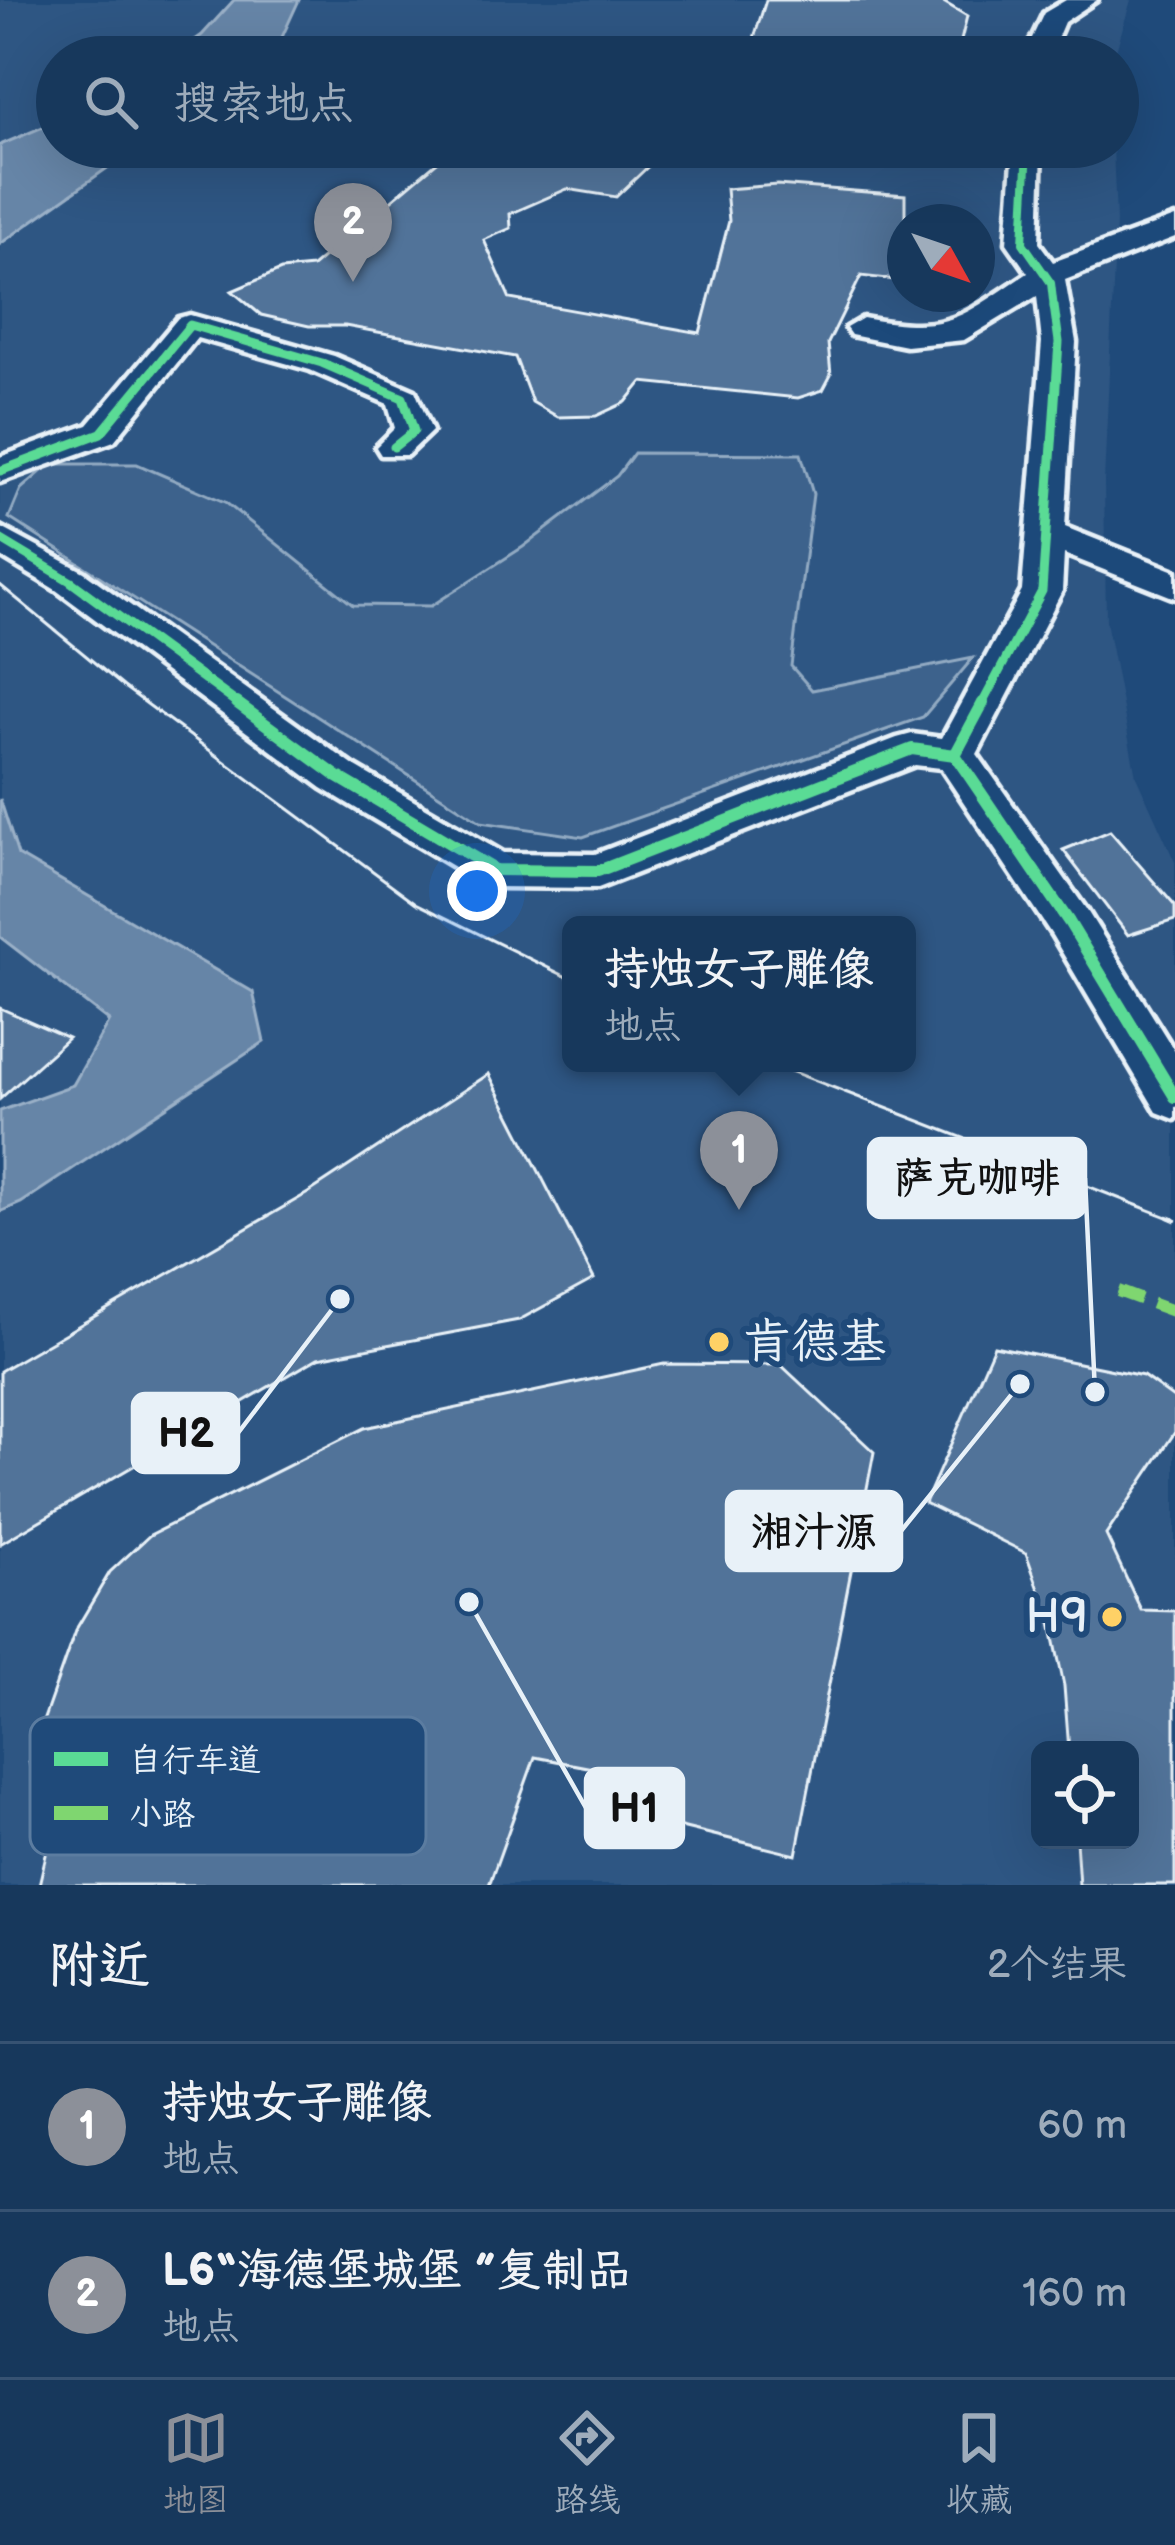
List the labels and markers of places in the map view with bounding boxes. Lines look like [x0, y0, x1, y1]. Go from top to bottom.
pin: 2 [314, 183, 392, 282]
pin: 1 [700, 1111, 778, 1210]
callout: 萨克咖啡 [869, 1139, 1085, 1217]
place label: 肯德基 [743, 1314, 887, 1371]
marker: 肯德基 [706, 1329, 732, 1355]
callout: H2 [133, 1394, 238, 1472]
callout: 湘汁源 [727, 1492, 901, 1570]
place label: H9 [1025, 1589, 1088, 1646]
marker: H9 [1099, 1604, 1125, 1630]
callout: H1 [586, 1769, 683, 1847]

